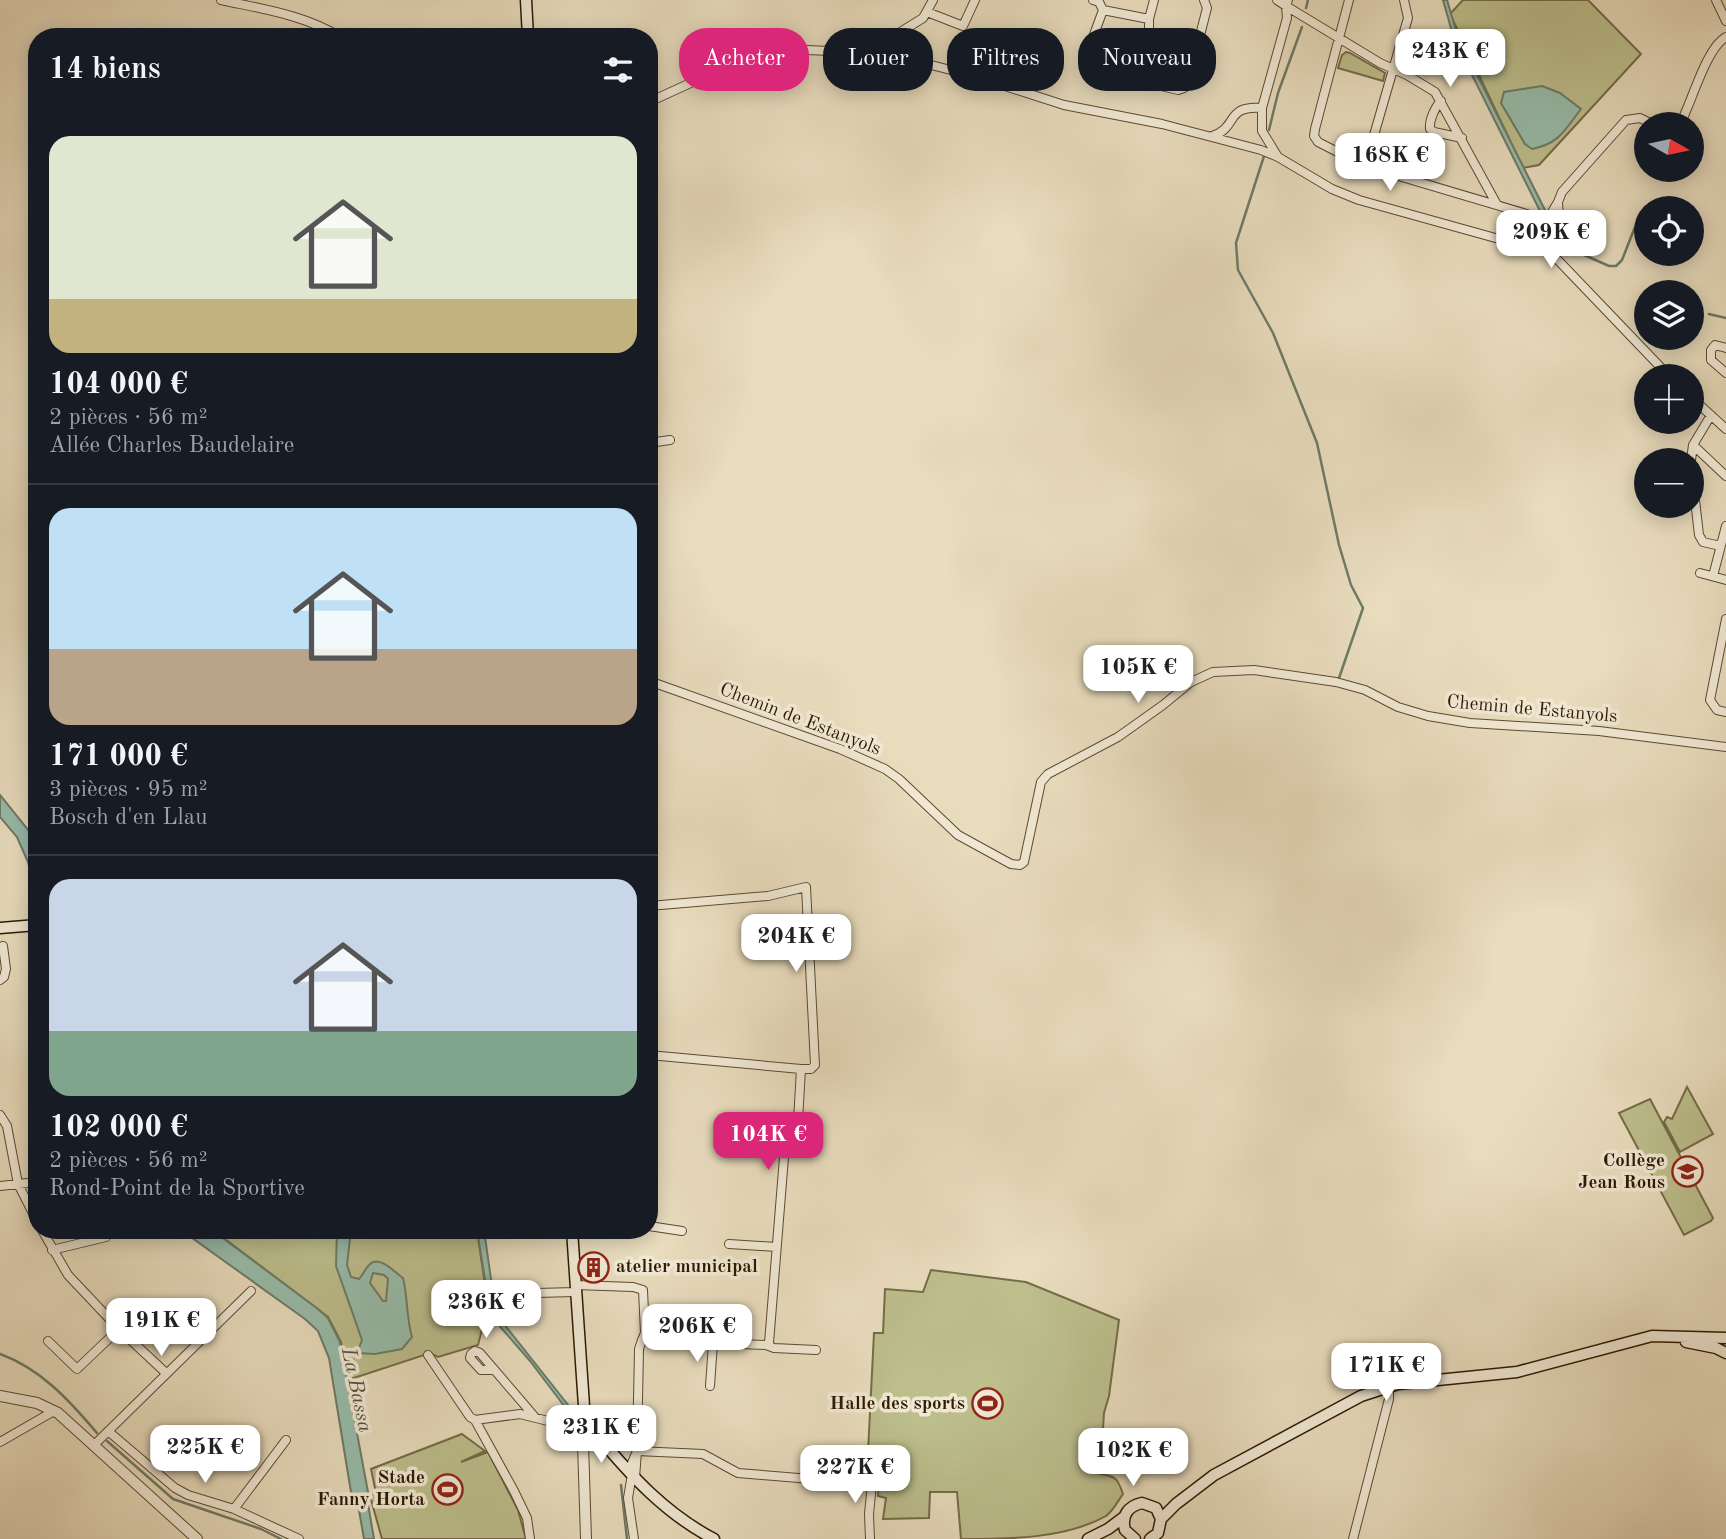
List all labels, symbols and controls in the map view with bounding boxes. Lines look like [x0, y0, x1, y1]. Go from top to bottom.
chip: Acheter [679, 28, 809, 91]
chip: Louer [823, 28, 933, 91]
chip: Filtres [947, 28, 1064, 91]
chip: Nouveau [1078, 28, 1216, 91]
pin: 243K € [1393, 29, 1507, 89]
text: 243K € [1411, 40, 1489, 63]
icon: filters [599, 51, 637, 89]
text: 14 biens [49, 55, 161, 85]
north arrow [1634, 112, 1704, 182]
map controls [1634, 112, 1704, 518]
pin: 168K € [1333, 134, 1447, 193]
text: 168K € [1351, 144, 1429, 167]
icon: home [280, 181, 406, 307]
button: locate [1634, 196, 1704, 266]
pin: 209K € [1494, 210, 1608, 270]
text: 209K € [1512, 221, 1590, 244]
button: layers [1634, 280, 1704, 350]
button: + [1634, 364, 1704, 434]
text: 104 000 € [49, 370, 188, 400]
text: 2 pièces · 56 m² [49, 406, 208, 429]
text: Allée Charles Baudelaire [49, 434, 294, 457]
button: − [1634, 448, 1704, 518]
icon: home [280, 553, 406, 679]
pin: 105K € [1081, 646, 1195, 705]
text: 105K € [1099, 656, 1177, 679]
street label: Chemin de Estanyols [717, 680, 883, 760]
street label: Chemin de Estanyols [1446, 693, 1618, 727]
text: 171 000 € [49, 742, 188, 772]
text: 3 pièces · 95 m² [49, 778, 208, 801]
text: Bosch d'en Llau [49, 806, 207, 829]
pin: 204K € [739, 914, 853, 974]
icon: home [280, 924, 406, 1050]
text: 204K € [757, 925, 835, 948]
pin: 104K € [711, 1112, 825, 1172]
text: 102 000 € [49, 1113, 188, 1143]
text: 104K € [729, 1123, 807, 1146]
text: 2 pièces · 56 m² [49, 1149, 208, 1172]
place label: Collège Jean Rous [1578, 1152, 1665, 1193]
school or university icon: Collège Jean Rous [1671, 1155, 1705, 1189]
text: Rond-Point de la Sportive [49, 1177, 305, 1200]
building icon: atelier municipal [576, 1250, 610, 1284]
place label: atelier municipal [616, 1258, 758, 1277]
pin: 236K € [429, 1280, 543, 1340]
text: 236K € [447, 1291, 525, 1314]
pin: 191K € [104, 1298, 218, 1358]
pin: 206K € [640, 1304, 754, 1364]
text: 191K € [122, 1309, 200, 1332]
text: 206K € [658, 1315, 736, 1338]
pin: 171K € [1329, 1344, 1443, 1403]
water label: La Bassa [337, 1345, 375, 1434]
text: 171K € [1347, 1354, 1425, 1377]
sports icon: Halle des sports [971, 1387, 1005, 1421]
place label: Halle des sports [830, 1395, 965, 1414]
pin: 231K € [544, 1406, 658, 1465]
text: 231K € [562, 1416, 640, 1439]
pin: 225K € [148, 1426, 262, 1485]
pin: 102K € [1076, 1428, 1190, 1488]
text: 225K € [166, 1436, 244, 1459]
text: 102K € [1094, 1439, 1172, 1462]
pin: 227K € [798, 1446, 912, 1505]
text: 227K € [816, 1456, 894, 1479]
place label: Stade Fanny Horta [317, 1469, 425, 1510]
sports icon: Stade Fanny Horta [431, 1472, 465, 1506]

